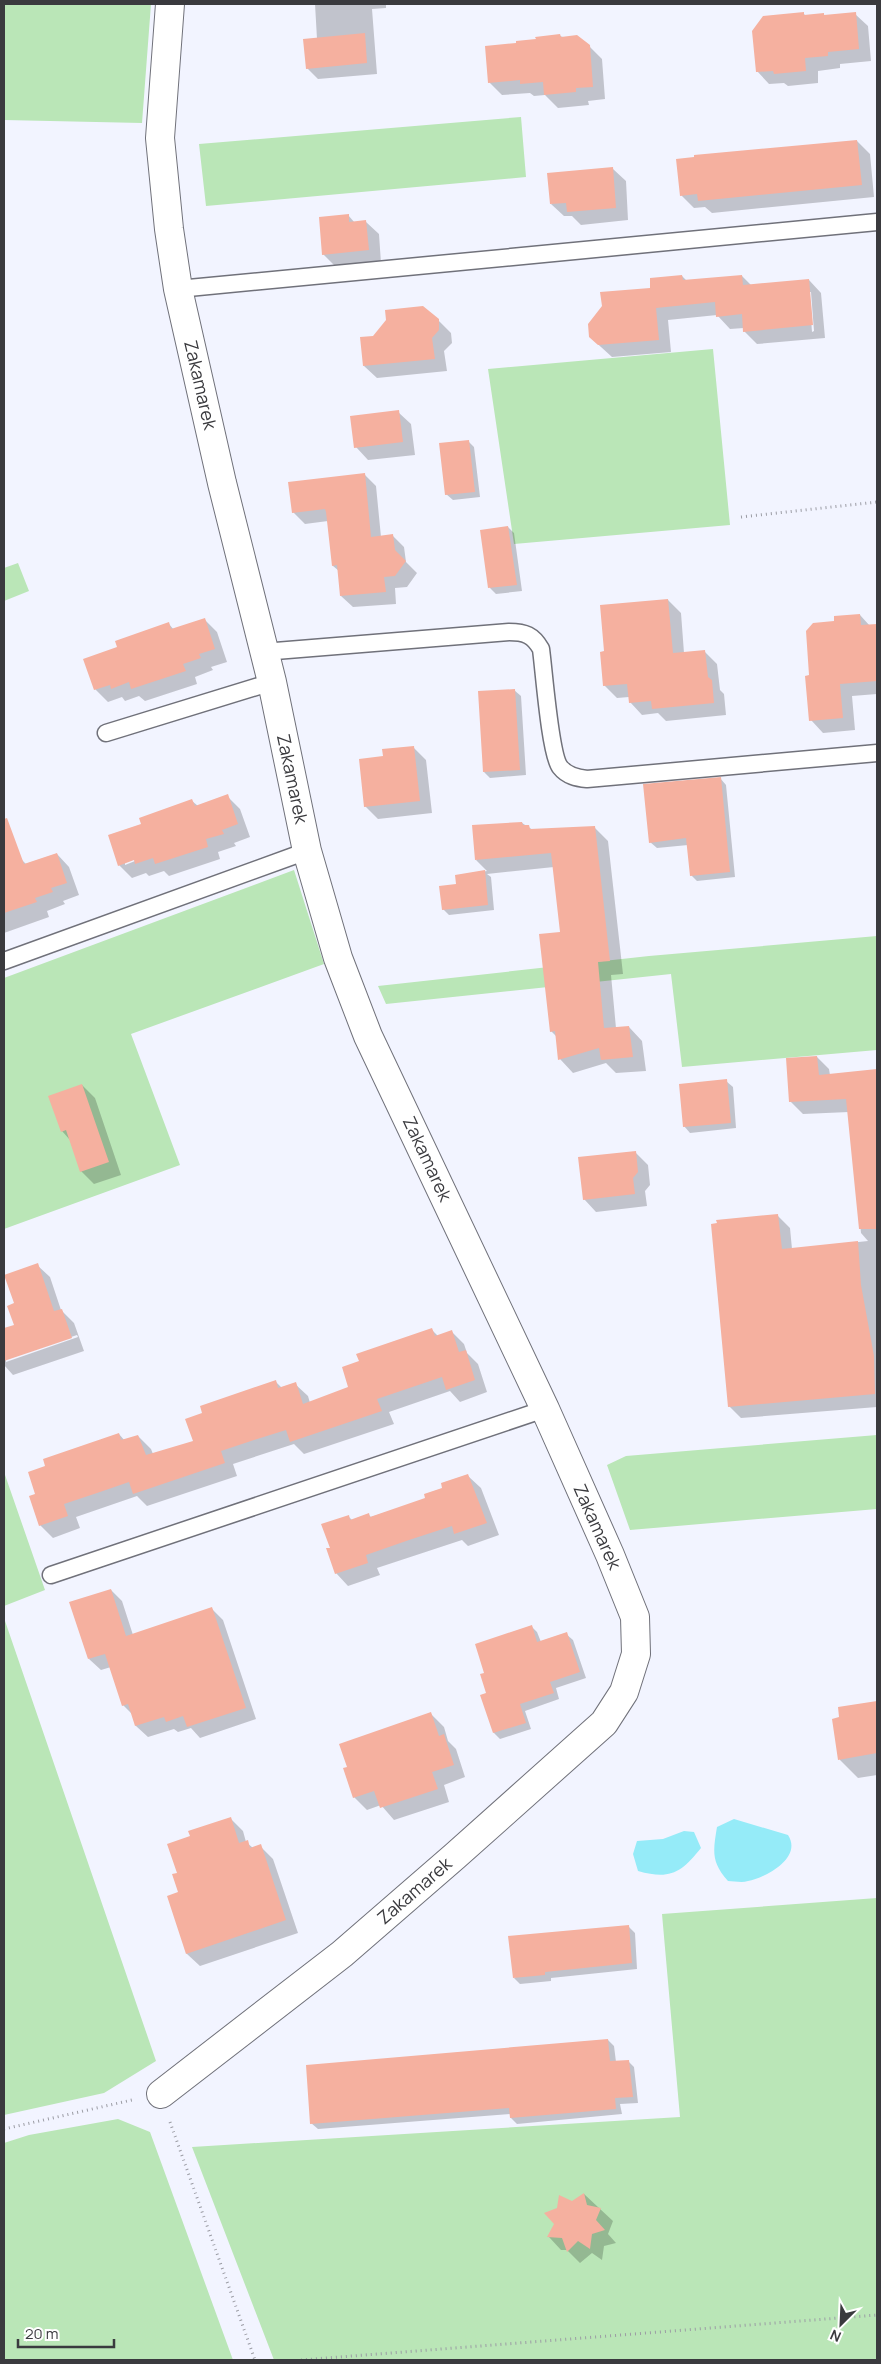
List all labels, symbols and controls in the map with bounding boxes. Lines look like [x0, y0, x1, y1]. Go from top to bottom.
street label: Zakamarek [179, 338, 223, 433]
street label: Zakamarek [272, 732, 314, 827]
street label: Zakamarek [398, 1112, 458, 1206]
street label: Zakamarek [568, 1480, 628, 1574]
street label: Zakamarek [372, 1851, 457, 1929]
north arrow [816, 2299, 866, 2349]
scale bar [18, 2316, 114, 2348]
text: 20 m [25, 2323, 58, 2344]
text: N [827, 2326, 844, 2347]

